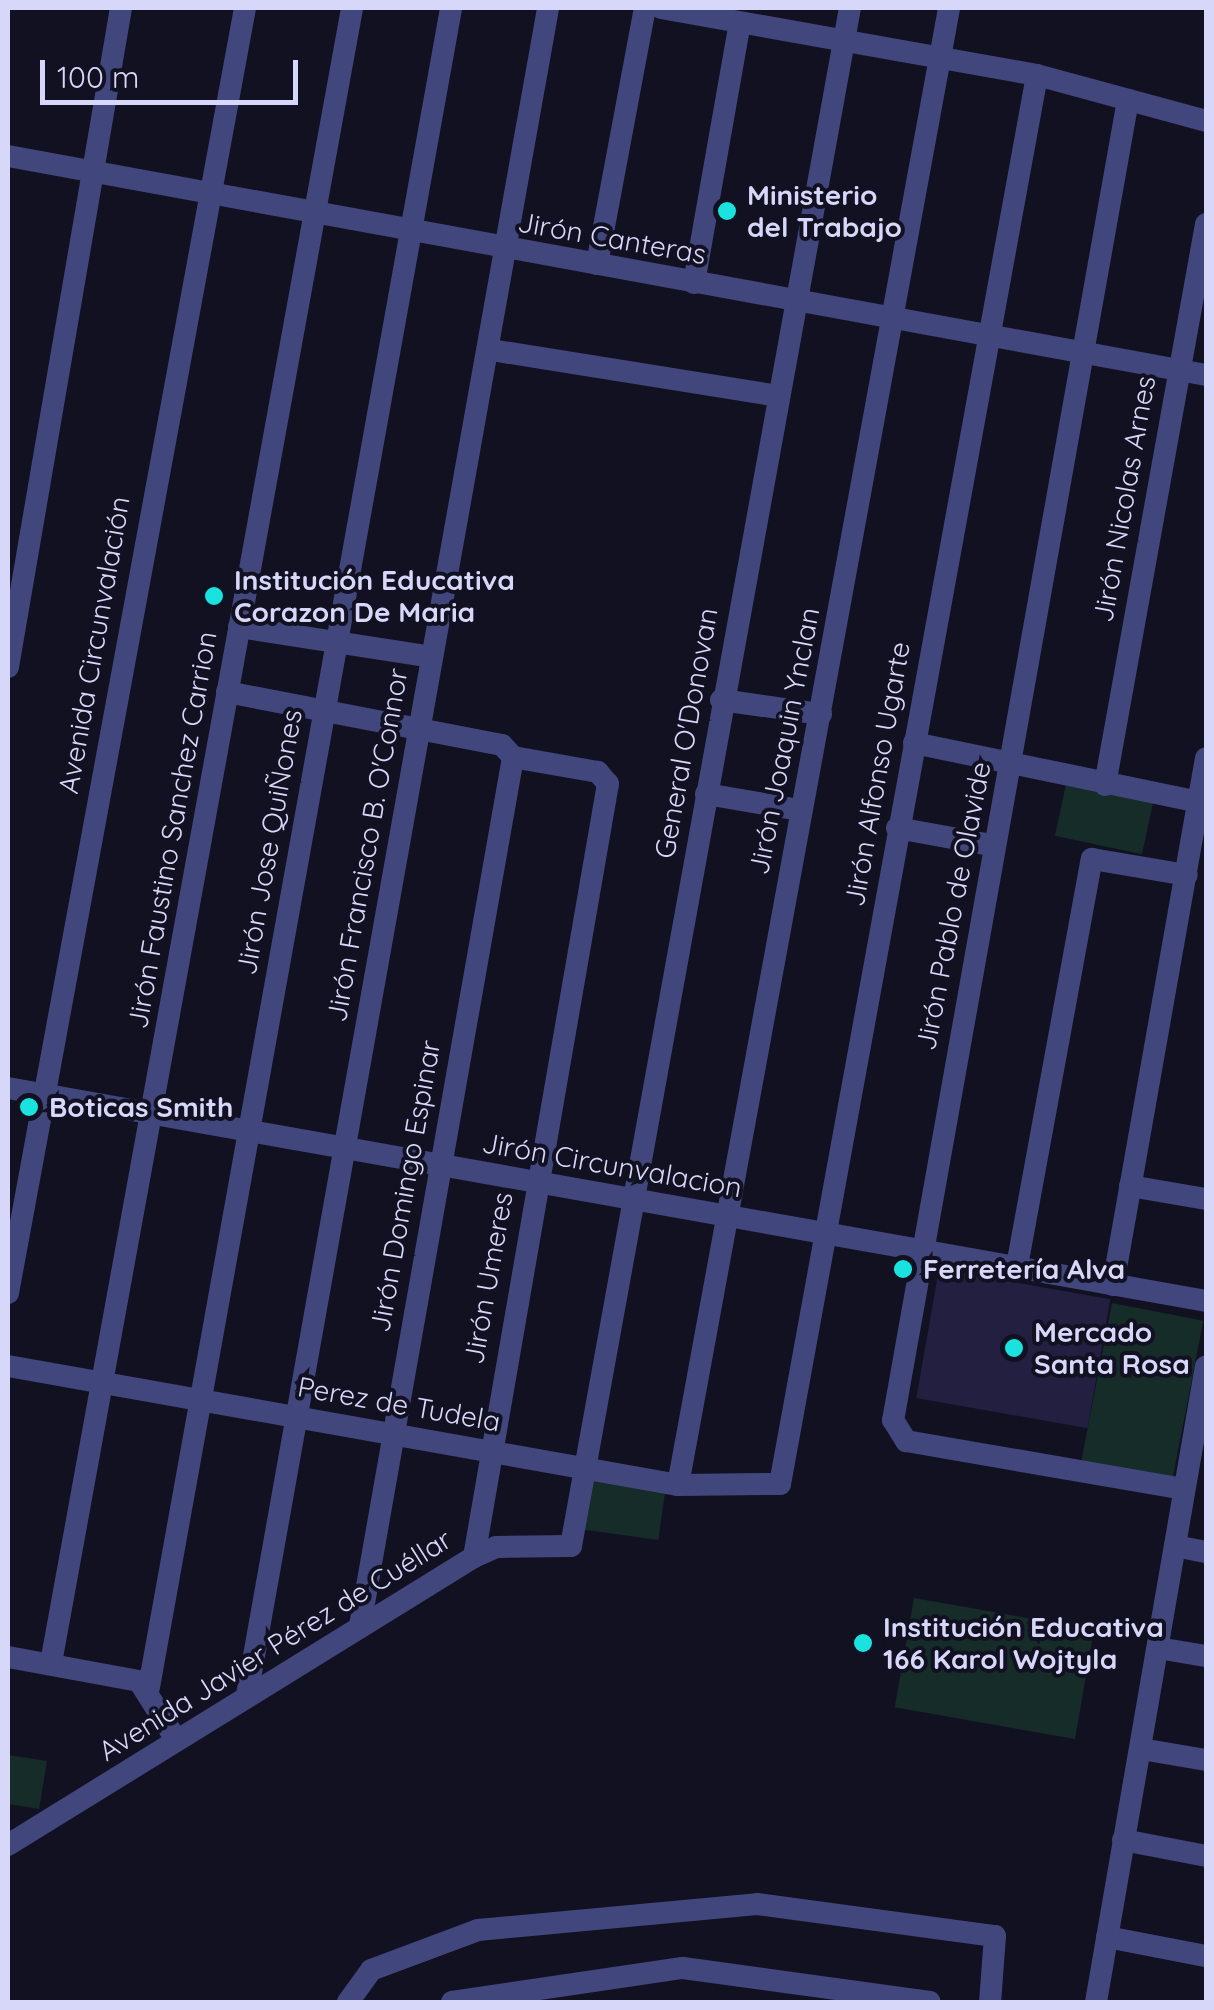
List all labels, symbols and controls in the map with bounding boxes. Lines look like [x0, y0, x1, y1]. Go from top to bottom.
scale bar [45, 40, 302, 102]
text: 100 m [57, 58, 139, 96]
place label: Ministerio del Trabajo [747, 178, 902, 244]
marker: Ministerio del Trabajo [716, 200, 738, 222]
street label: Jirón Canteras [515, 205, 709, 271]
street label: Jirón Nicolas Arnes [1086, 373, 1162, 625]
street label: Avenida Circunvalación [51, 494, 137, 796]
place label: Institución Educativa Corazon De Maria [234, 563, 515, 629]
marker: Institución Educativa Corazon De Maria [203, 585, 225, 607]
street label: General O'Donovan [647, 605, 725, 861]
street label: Jirón Joaquin Ynclan [742, 605, 826, 877]
street label: Jirón Faustino Sanchez Carrion [120, 629, 224, 1031]
street label: Jirón Alfonso Ugarte [837, 639, 917, 909]
street label: Jirón Francisco B. O'Connor [319, 666, 415, 1024]
street label: Jirón Jose QuiÑones [229, 707, 309, 977]
street label: Jirón Pablo de Olavide [909, 759, 997, 1053]
street label: Jirón Domingo Espinar [363, 1037, 447, 1335]
place label: Boticas Smith [49, 1090, 233, 1124]
marker: Boticas Smith [18, 1096, 40, 1118]
street label: Jirón Circunvalacion [479, 1126, 745, 1204]
street label: Jirón Umeres [456, 1189, 520, 1367]
place label: Ferretería Alva [923, 1252, 1125, 1286]
marker: Ferretería Alva [892, 1258, 914, 1280]
place label: Mercado Santa Rosa [1034, 1315, 1190, 1381]
marker: Mercado Santa Rosa [1003, 1337, 1025, 1359]
street label: Perez de Tudela [295, 1370, 503, 1438]
street label: Avenida Javier Pérez de Cuéllar [92, 1522, 458, 1768]
place label: Institución Educativa 166 Karol Wojtyla [883, 1610, 1164, 1676]
marker: Institución Educativa 166 Karol Wojtyla [852, 1632, 874, 1654]

